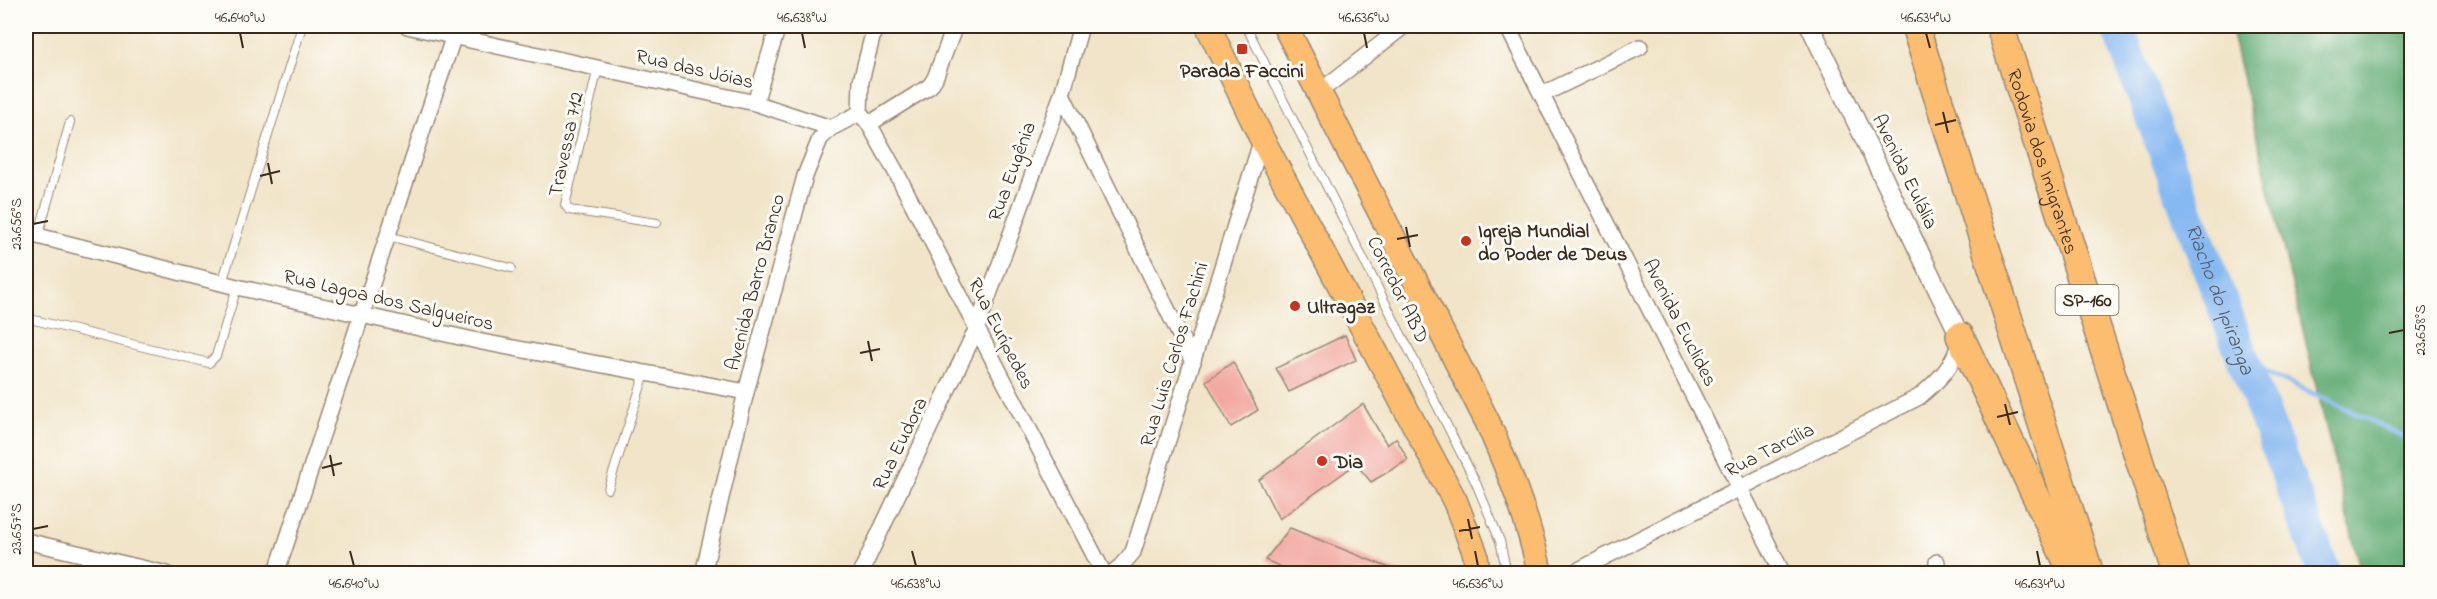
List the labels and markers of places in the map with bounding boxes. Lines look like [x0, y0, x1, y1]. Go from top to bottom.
marker: Parada Faccini [1235, 42, 1249, 56]
place label: Parada Faccini [1180, 58, 1304, 87]
place label: Igreja Mundial do Poder de Deus [1478, 218, 1627, 270]
marker: Igreja Mundial do Poder de Deus [1459, 234, 1473, 248]
place label: Ultragaz [1307, 294, 1376, 324]
marker: Ultragaz [1288, 299, 1302, 313]
place label: Dia [1333, 449, 1363, 478]
marker: Dia [1315, 454, 1329, 468]

